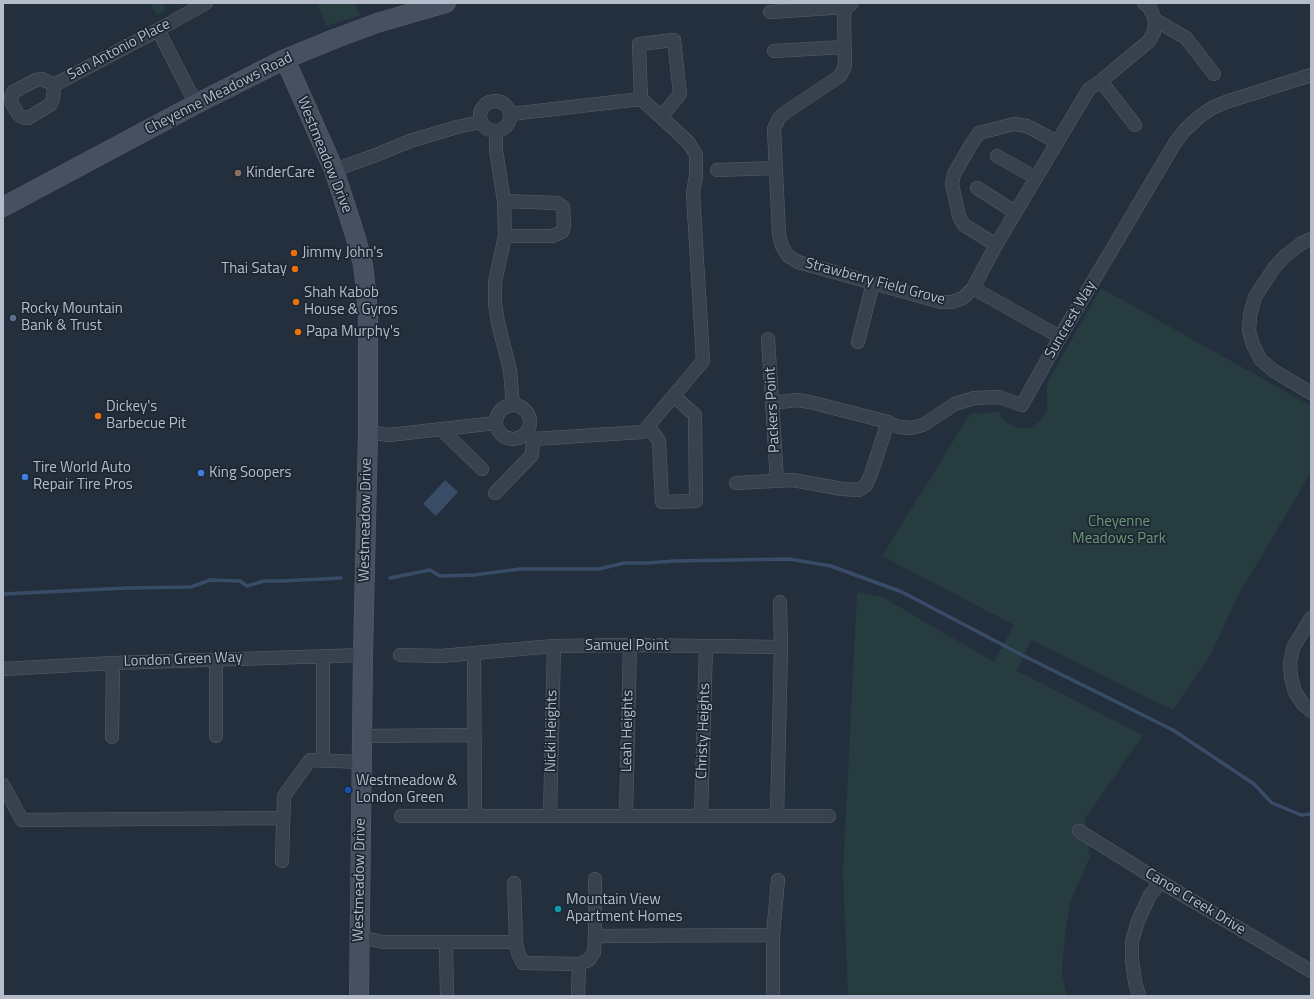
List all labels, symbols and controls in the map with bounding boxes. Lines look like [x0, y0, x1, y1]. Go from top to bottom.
street label: San Antonio Place [65, 15, 173, 85]
street label: Cheyenne Meadows Road [142, 49, 296, 139]
street label: Westmeadow Drive [292, 94, 356, 216]
place label: KinderCare [246, 164, 315, 182]
marker: KinderCare [233, 168, 243, 178]
place label: Jimmy John's [302, 244, 383, 262]
marker: Jimmy John's [289, 248, 299, 258]
street label: Strawberry Field Grove [803, 255, 947, 309]
place label: Thai Satay [221, 260, 287, 278]
marker: Thai Satay [290, 264, 300, 274]
street label: Suncrest Way [1042, 278, 1100, 362]
place label: Shah Kabob House & Gyros [304, 284, 398, 319]
marker: Shah Kabob House & Gyros [291, 297, 301, 307]
place label: Rocky Mountain Bank & Trust [21, 300, 123, 335]
marker: Rocky Mountain Bank & Trust [8, 313, 18, 323]
place label: Papa Murphy's [306, 323, 400, 341]
marker: Papa Murphy's [293, 327, 303, 337]
street label: Packers Point [762, 366, 784, 454]
place label: Dickey's Barbecue Pit [106, 398, 186, 433]
marker: Dickey's Barbecue Pit [93, 411, 103, 421]
street label: Westmeadow Drive [356, 458, 376, 582]
place label: Tire World Auto Repair Tire Pros [33, 459, 133, 494]
place label: King Soopers [209, 464, 291, 482]
marker: King Soopers [196, 468, 206, 478]
marker: Tire World Auto Repair Tire Pros [20, 472, 30, 482]
park label: Cheyenne Meadows Park [1072, 513, 1166, 548]
street label: Samuel Point [585, 637, 669, 655]
street label: London Green Way [123, 649, 243, 671]
street label: Christy Heights [693, 683, 715, 779]
street label: Nicki Heights [542, 690, 562, 772]
street label: Leah Heights [618, 690, 638, 772]
place label: Westmeadow & London Green [356, 772, 457, 807]
marker: Westmeadow & London Green [343, 785, 353, 795]
street label: Westmeadow Drive [350, 818, 370, 942]
street label: Canoe Creek Drive [1141, 865, 1249, 939]
place label: Mountain View Apartment Homes [566, 891, 683, 926]
marker: Mountain View Apartment Homes [553, 904, 563, 914]

